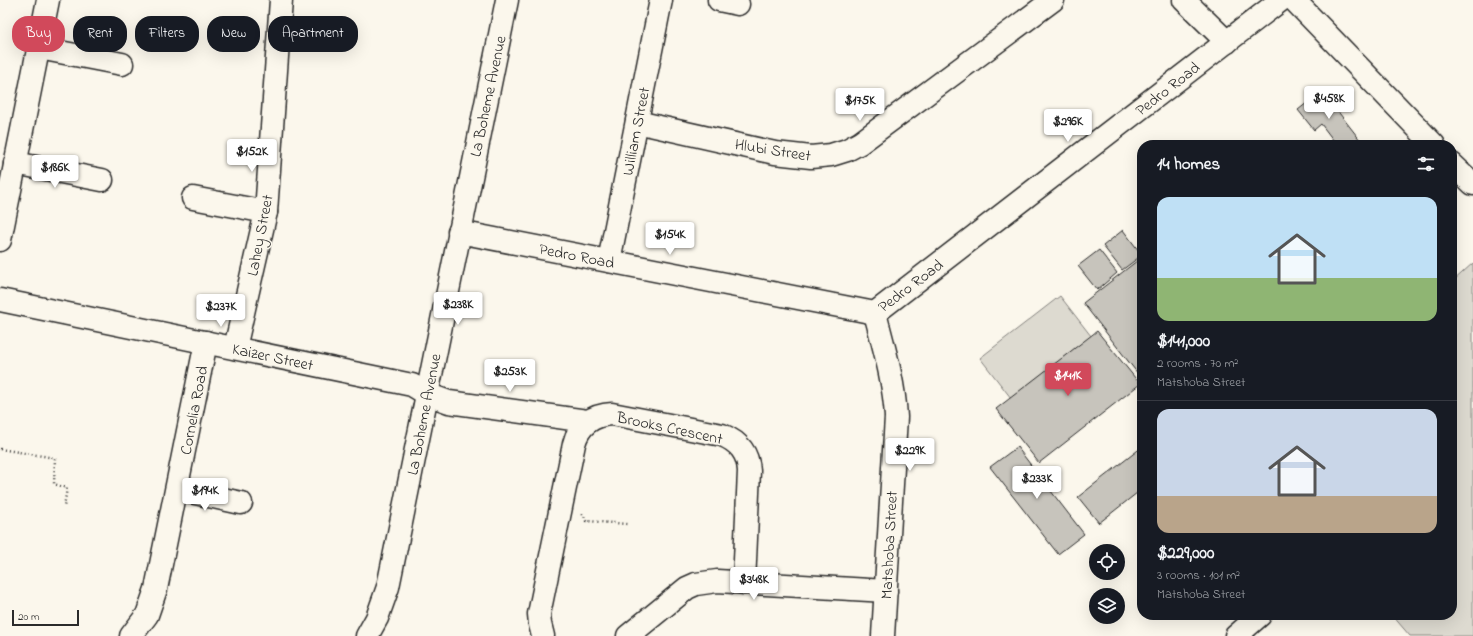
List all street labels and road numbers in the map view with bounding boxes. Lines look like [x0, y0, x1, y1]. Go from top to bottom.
street label: La Boheme Avenue [464, 33, 514, 159]
street label: Pedro Road [1131, 57, 1206, 123]
street label: William Street [617, 84, 657, 178]
street label: Hlubi Street [733, 133, 813, 169]
street label: Lahey Street [241, 192, 281, 278]
street label: Pedro Road [537, 238, 616, 276]
street label: Pedro Road [873, 254, 949, 319]
street label: Kaizer Street [230, 338, 316, 378]
street label: La Boheme Avenue [401, 351, 449, 477]
street label: Cornelia Road [175, 364, 215, 457]
street label: Brooks Crescent [613, 406, 725, 452]
street label: Matshoba Street [875, 490, 905, 600]

